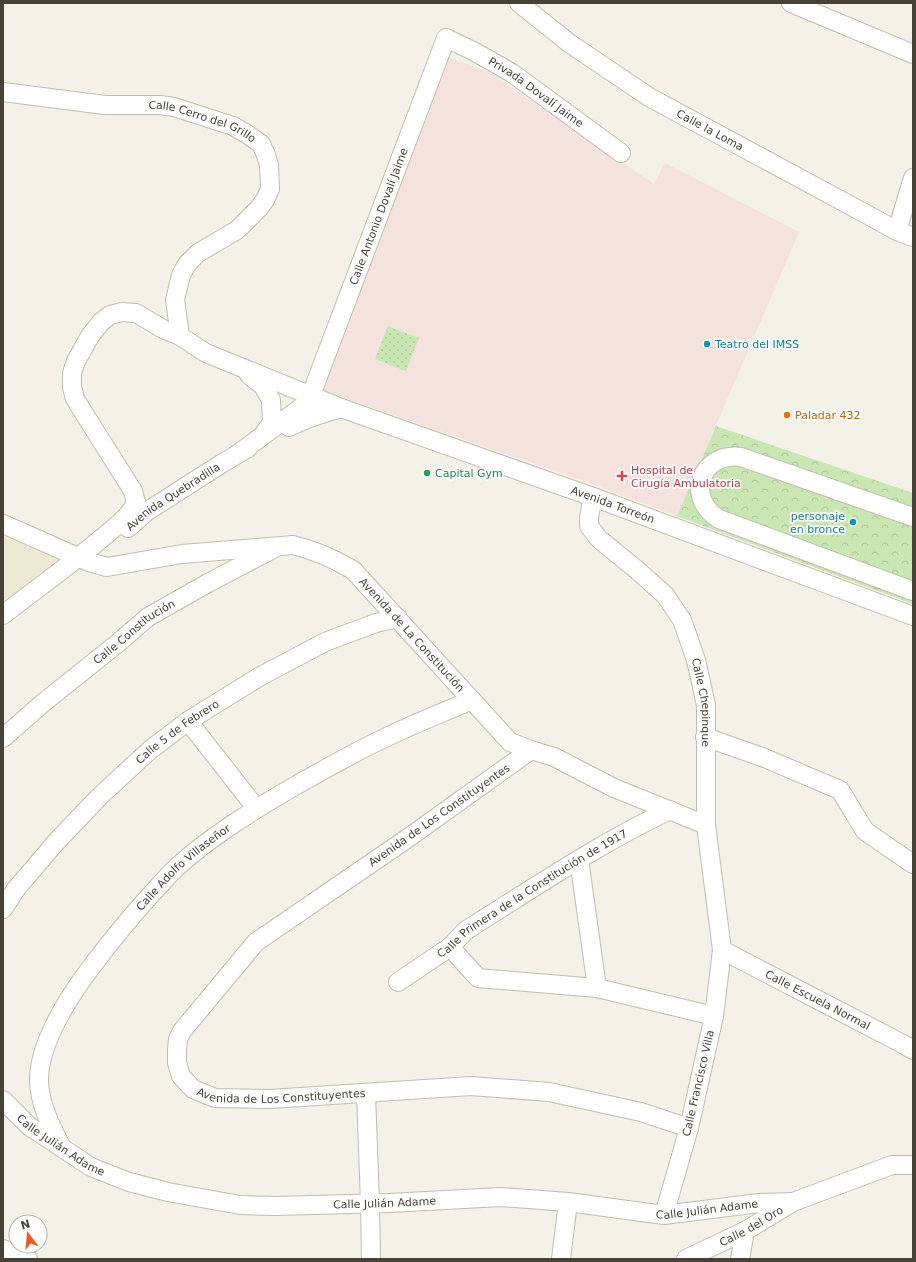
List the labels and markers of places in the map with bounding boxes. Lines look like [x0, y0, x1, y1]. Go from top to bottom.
place label: Teatro del IMSS [714, 338, 799, 351]
marker: Teatro del IMSS [702, 339, 712, 349]
place label: Paladar 432 [795, 409, 860, 422]
marker: Paladar 432 [782, 410, 792, 420]
place label: Hospital de Cirugía Ambulatoria [631, 464, 741, 490]
place label: Capital Gym [435, 467, 503, 480]
marker: Capital Gym [422, 468, 432, 478]
marker: Hospital de Cirugía Ambulatoria [616, 470, 628, 482]
place label: personaje en bronce [790, 510, 845, 536]
marker: personaje en bronce [848, 517, 858, 527]

